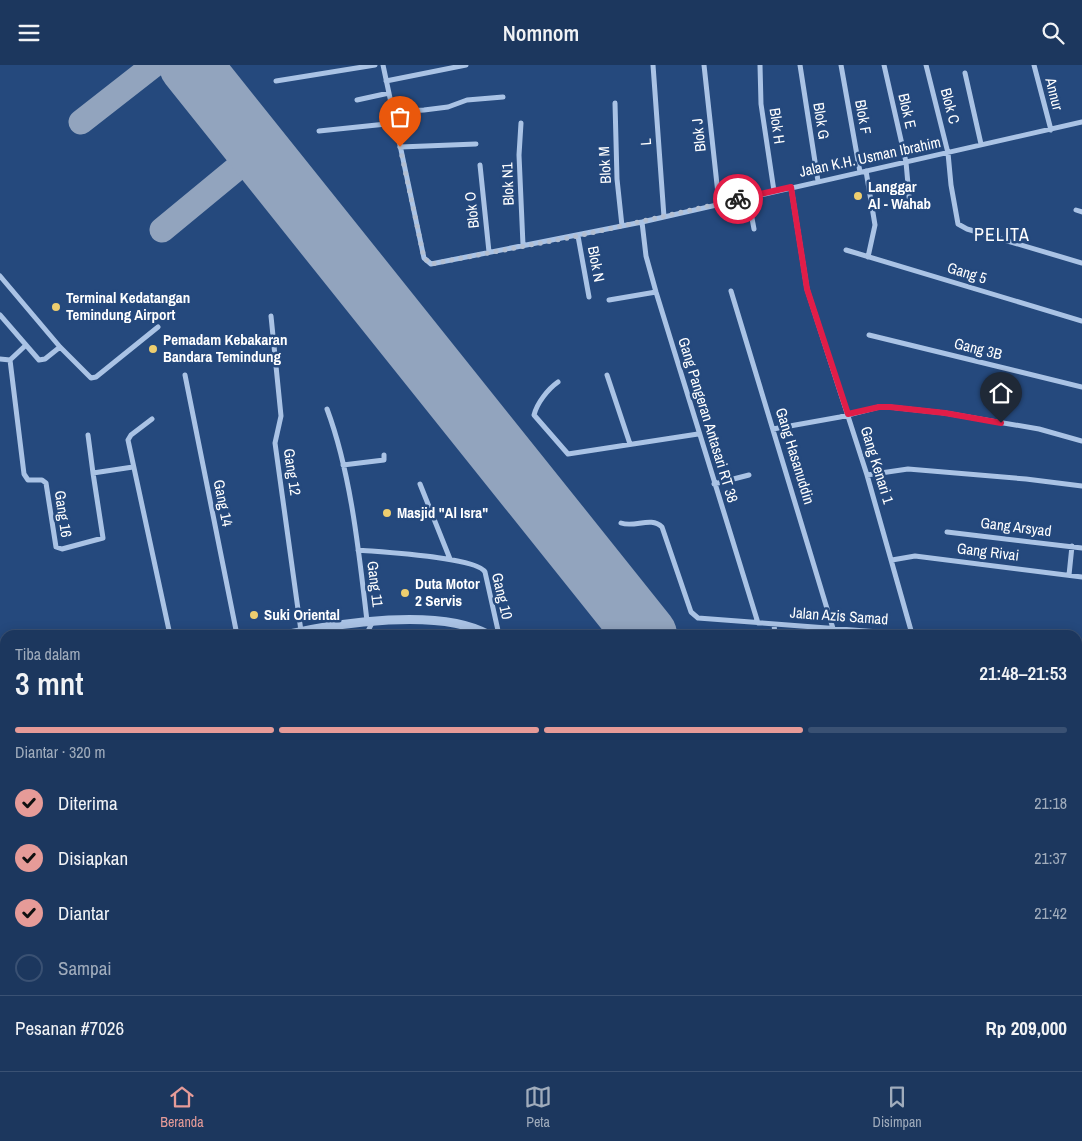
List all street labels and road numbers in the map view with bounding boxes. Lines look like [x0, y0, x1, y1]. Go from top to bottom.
street label: Annur [1040, 74, 1069, 112]
street label: Blok C [936, 86, 965, 126]
street label: Blok E [893, 91, 922, 131]
street label: Blok F [850, 98, 877, 136]
street label: Blok G [808, 101, 835, 141]
street label: Blok H [765, 107, 790, 145]
street label: Blok J [686, 117, 711, 153]
street label: Jalan K.H. Usman Ibrahim [797, 131, 943, 182]
street label: L [635, 138, 656, 146]
street label: Blok M [593, 146, 616, 184]
street label: Blok N1 [496, 162, 519, 206]
street label: Blok O [459, 191, 484, 230]
street label: Blok N [583, 244, 610, 284]
street label: Gang 5 [945, 257, 990, 289]
street label: Gang 3B [952, 332, 1004, 365]
street label: Gang Pangeran Antasari RT 38 [673, 335, 744, 505]
street label: Gang Hasanuddin [771, 405, 820, 507]
street label: Gang Kenari 1 [856, 424, 899, 506]
street label: Gang 12 [279, 447, 306, 497]
street label: Gang 14 [209, 478, 238, 528]
street label: Gang 16 [50, 489, 77, 539]
street label: Gang Arsyad [979, 512, 1053, 541]
street label: Gang Rivai [956, 537, 1020, 566]
street label: Gang 11 [362, 560, 389, 608]
street label: Gang 10 [487, 571, 518, 621]
street label: Jalan Azis Samad [789, 602, 889, 629]

